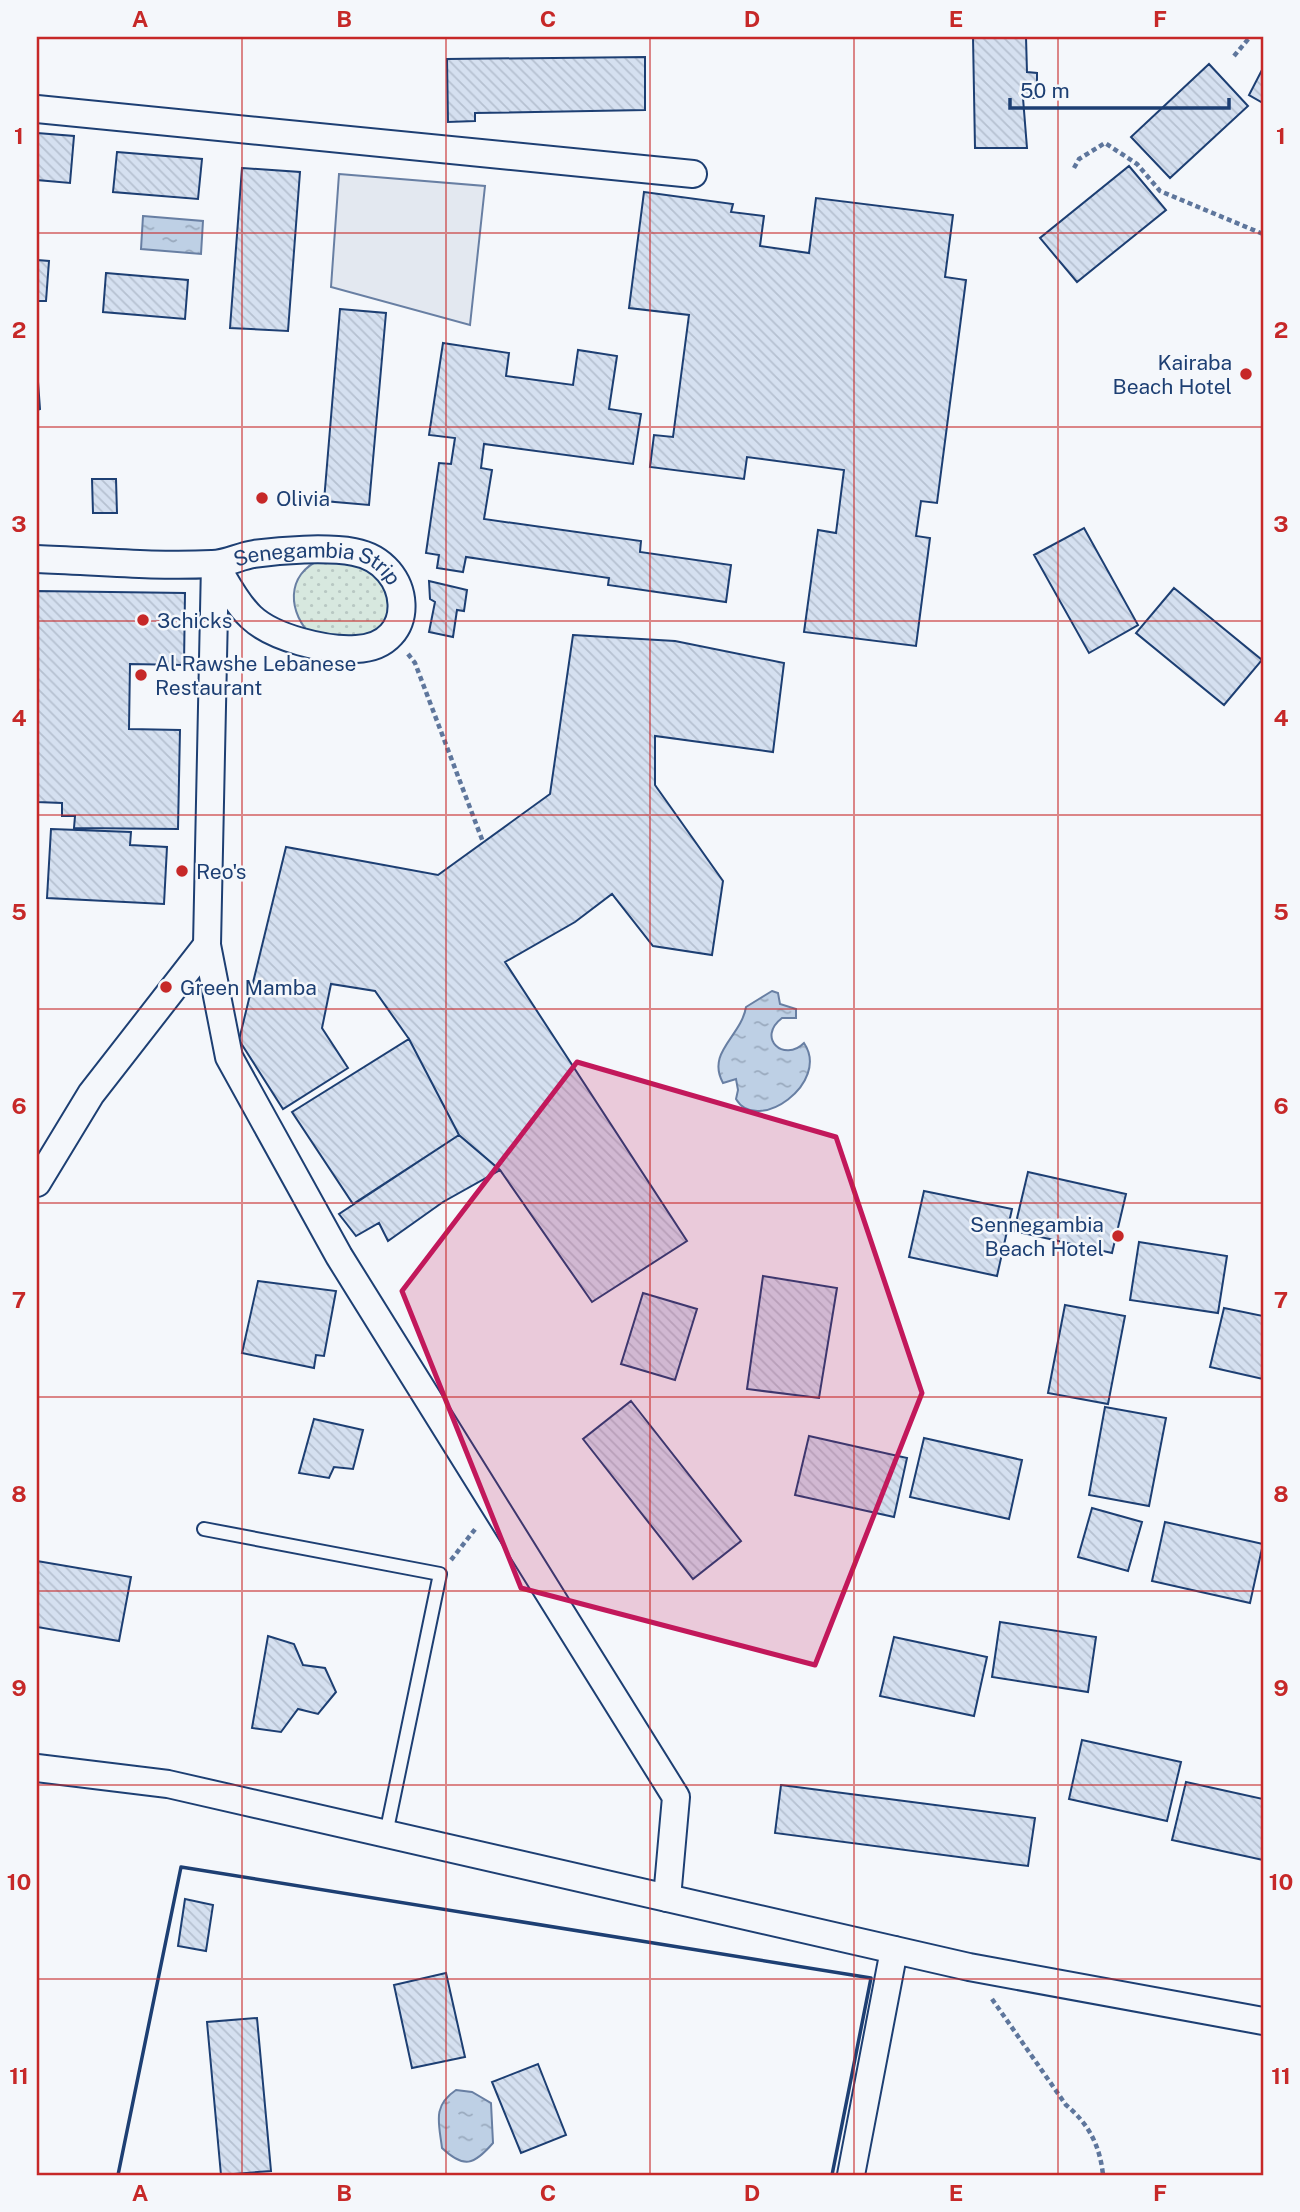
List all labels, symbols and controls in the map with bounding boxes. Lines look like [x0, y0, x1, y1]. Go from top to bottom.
text: A [132, 5, 149, 32]
text: B [336, 5, 352, 32]
text: C [540, 5, 556, 32]
text: D [744, 5, 760, 32]
text: E [949, 5, 963, 32]
text: F [1153, 5, 1167, 32]
scale bar [1010, 66, 1228, 110]
text: 50 m [1020, 78, 1070, 103]
text: 1 [14, 122, 24, 149]
text: 1 [1276, 122, 1286, 149]
text: 2 [12, 316, 26, 343]
text: 2 [1274, 316, 1288, 343]
place label: Kairaba Beach Hotel [1113, 350, 1232, 399]
marker: Kairaba Beach Hotel [1238, 366, 1254, 382]
place label: Olivia [276, 486, 330, 511]
marker: Olivia [254, 490, 270, 506]
text: 3 [11, 510, 27, 537]
text: 3 [1273, 510, 1289, 537]
street label: Senegambia Strip [230, 537, 407, 589]
place label: 3chicks [157, 608, 232, 633]
marker: 3chicks [135, 612, 151, 628]
place label: Al Rawshe Lebanese Restaurant [155, 651, 356, 700]
marker: Al Rawshe Lebanese Restaurant [133, 667, 149, 683]
text: 4 [11, 704, 27, 731]
text: 4 [1273, 704, 1289, 731]
place label: Reo's [196, 859, 246, 884]
marker: Reo's [174, 863, 190, 879]
text: 5 [11, 898, 27, 925]
text: 5 [1273, 898, 1289, 925]
place label: Green Mamba [180, 975, 317, 1000]
marker: Green Mamba [158, 979, 174, 995]
text: 6 [11, 1092, 27, 1119]
text: 6 [1273, 1092, 1289, 1119]
place label: Sennegambia Beach Hotel [970, 1212, 1104, 1261]
marker: Sennegambia Beach Hotel [1110, 1228, 1126, 1244]
text: 7 [12, 1286, 26, 1313]
text: 7 [1274, 1286, 1288, 1313]
text: 8 [11, 1480, 27, 1507]
text: 8 [1273, 1480, 1289, 1507]
text: 9 [11, 1674, 27, 1701]
text: 9 [1273, 1674, 1289, 1701]
text: 10 [7, 1868, 31, 1895]
text: 10 [1269, 1868, 1293, 1895]
text: 11 [9, 2062, 29, 2089]
text: 11 [1271, 2062, 1291, 2089]
text: A [132, 2179, 149, 2206]
text: B [336, 2179, 352, 2206]
text: C [540, 2179, 556, 2206]
text: D [744, 2179, 760, 2206]
text: E [949, 2179, 963, 2206]
text: F [1153, 2179, 1167, 2206]

